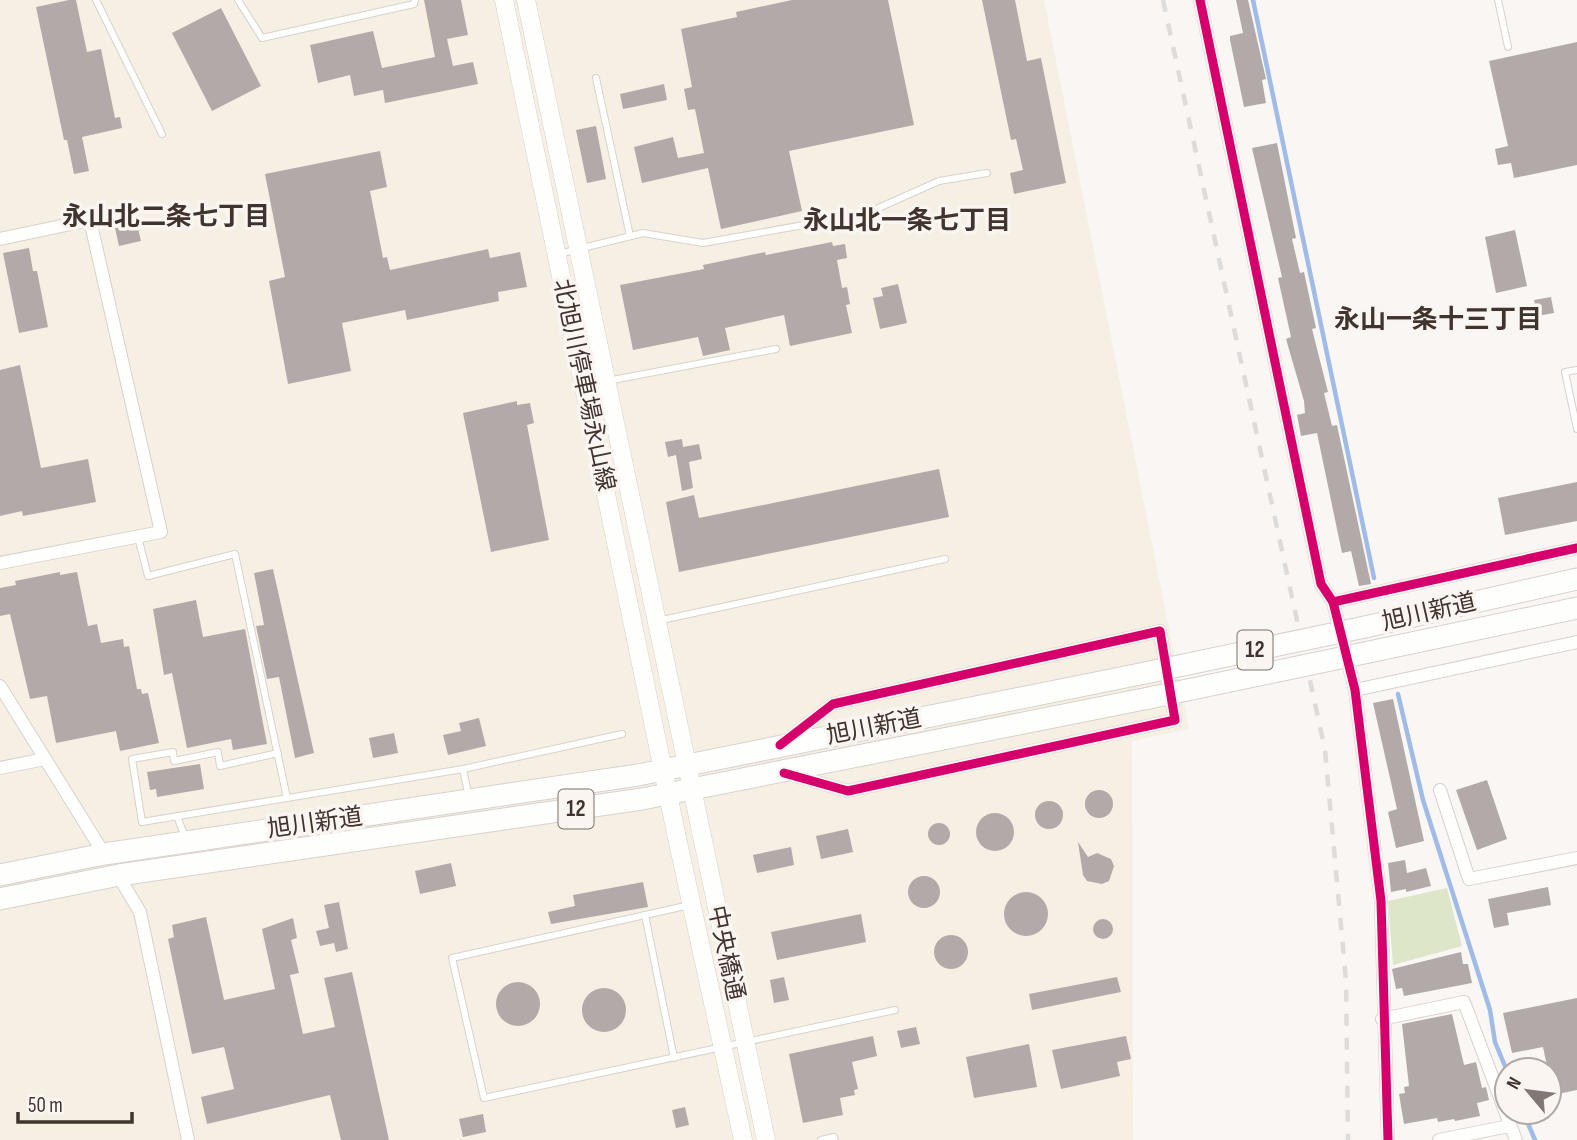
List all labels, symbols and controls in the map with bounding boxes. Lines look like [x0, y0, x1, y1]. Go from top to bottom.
district label: 永山北二条七丁目 [62, 202, 270, 233]
district label: 永山北一条七丁目 [803, 206, 1011, 237]
street label: 北旭川停車場永山線 [547, 276, 621, 494]
district label: 永山一条十三丁目 [1334, 305, 1542, 336]
street label: 旭川新道 [1379, 587, 1479, 637]
road number: 12 [1238, 630, 1272, 670]
street label: 旭川新道 [824, 704, 924, 750]
road number: 12 [558, 790, 594, 828]
street label: 旭川新道 [265, 802, 365, 844]
street label: 中央橋通 [702, 903, 750, 1003]
north arrow [1493, 1056, 1563, 1126]
text: N [1502, 1073, 1527, 1094]
scale bar [18, 1080, 131, 1124]
text: 50 m [28, 1093, 63, 1118]

